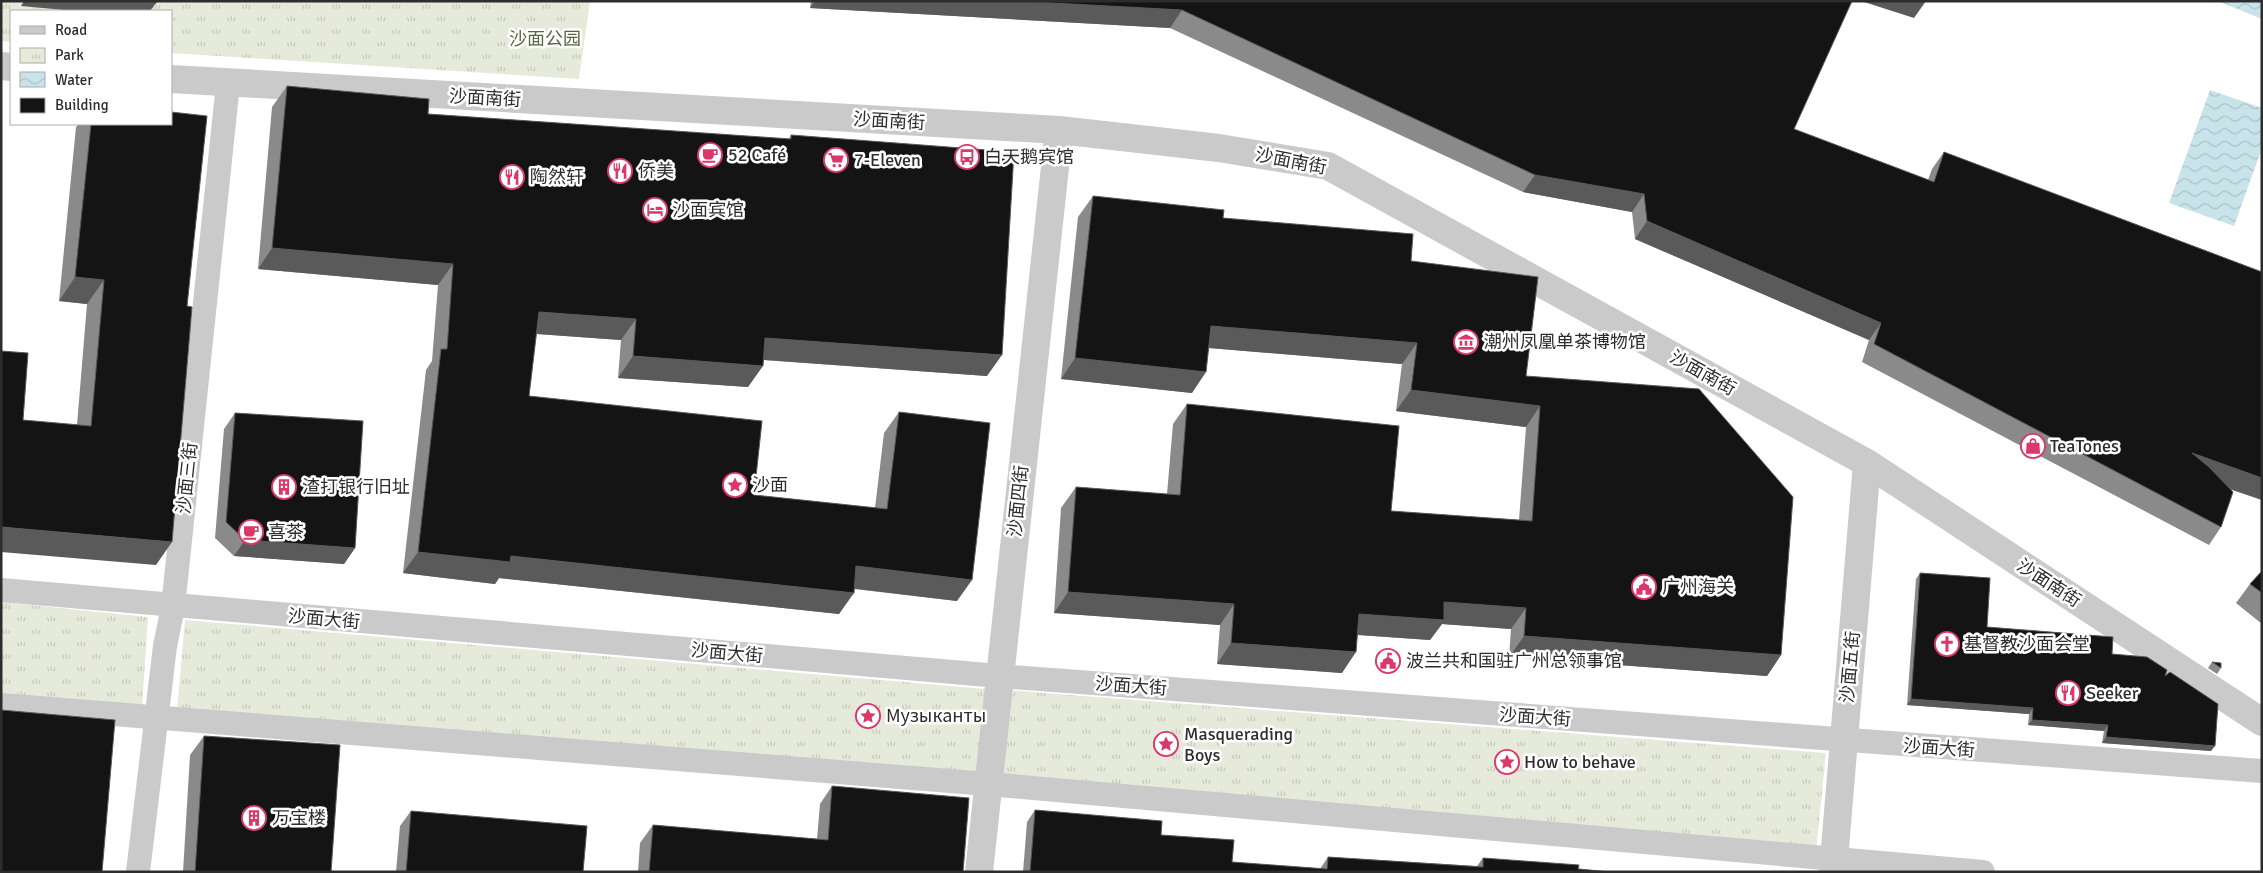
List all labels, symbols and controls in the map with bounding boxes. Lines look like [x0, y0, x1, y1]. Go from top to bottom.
legend [10, 10, 172, 125]
text: Road [55, 21, 87, 39]
park label: 沙面公园 [509, 28, 581, 50]
text: Park [55, 46, 84, 64]
text: Water [55, 71, 93, 89]
street label: 沙面南街 [448, 85, 522, 111]
text: Building [55, 96, 109, 114]
street label: 沙面南街 [852, 108, 926, 134]
cafe icon: 52 Café [697, 142, 723, 168]
street label: 沙面南街 [1254, 143, 1328, 179]
place label: 52 Café [728, 144, 786, 166]
bus stop icon: 白天鹅宾馆 [954, 144, 980, 170]
place label: 白天鹅宾馆 [984, 146, 1074, 168]
supermarket icon: 7-Eleven [823, 147, 849, 173]
place label: 7-Eleven [854, 149, 921, 171]
restaurant icon: 侨美 [607, 158, 633, 184]
place label: 侨美 [638, 160, 674, 182]
restaurant icon: 陶然轩 [499, 164, 525, 190]
place label: 陶然轩 [530, 166, 584, 188]
hotel icon: 沙面宾馆 [642, 197, 668, 223]
place label: 沙面宾馆 [672, 199, 744, 221]
museum icon: 潮州凤凰单茶博物馆 [1453, 329, 1479, 355]
place label: 潮州凤凰单茶博物馆 [1484, 331, 1646, 353]
street label: 沙面南街 [1666, 346, 1740, 400]
shop icon: TeaTones [2020, 433, 2046, 459]
place label: TeaTones [2050, 435, 2119, 457]
street label: 沙面三街 [172, 441, 202, 515]
street label: 沙面四街 [1003, 464, 1033, 538]
place icon: 沙面 [722, 472, 748, 498]
building icon: 渣打银行旧址 [271, 474, 297, 500]
place label: 沙面 [752, 474, 788, 496]
place label: 渣打银行旧址 [302, 476, 410, 498]
cafe icon: 喜茶 [238, 519, 264, 545]
place label: 喜茶 [268, 521, 304, 543]
street label: 沙面南街 [2013, 554, 2085, 612]
public building icon: 广州海关 [1631, 574, 1657, 600]
place label: 广州海关 [1662, 576, 1734, 598]
street label: 沙面大街 [287, 605, 361, 633]
street label: 沙面五街 [1836, 630, 1864, 704]
church icon: 基督教沙面会堂 [1934, 631, 1960, 657]
place label: 基督教沙面会堂 [1964, 633, 2090, 655]
street label: 沙面大街 [690, 639, 764, 667]
public building icon: 波兰共和国驻广州总领事馆 [1375, 648, 1401, 674]
place label: 波兰共和国驻广州总领事馆 [1406, 650, 1622, 672]
street label: 沙面大街 [1094, 673, 1168, 699]
restaurant icon: Seeker [2055, 680, 2081, 706]
place label: Seeker [2086, 682, 2139, 704]
place icon: Музыканты [855, 703, 881, 729]
street label: 沙面大街 [1498, 704, 1572, 730]
place label: Музыканты [886, 705, 986, 727]
place label: Masquerading Boys [1184, 723, 1293, 766]
place icon: Masquerading Boys [1153, 731, 1179, 757]
street label: 沙面大街 [1902, 735, 1976, 761]
place icon: How to behave [1494, 749, 1520, 775]
place label: How to behave [1524, 751, 1636, 773]
building icon: 万宝楼 [241, 805, 267, 831]
place label: 万宝楼 [272, 807, 326, 829]

